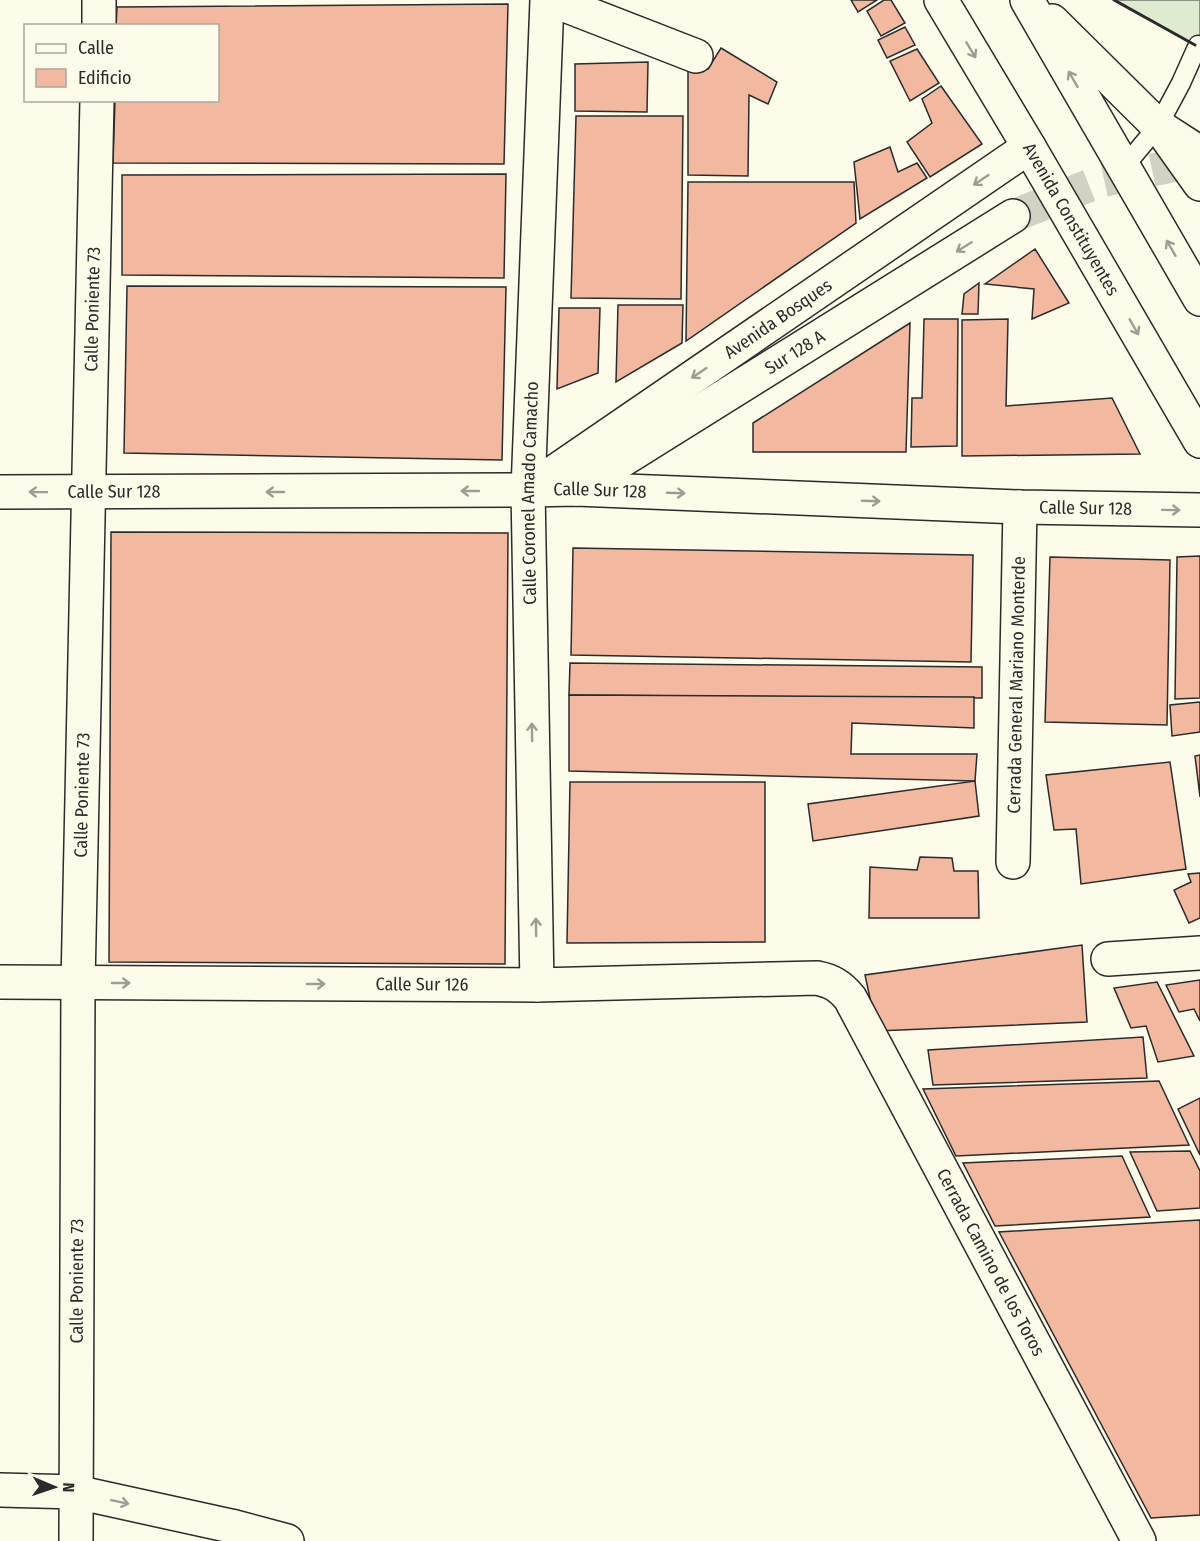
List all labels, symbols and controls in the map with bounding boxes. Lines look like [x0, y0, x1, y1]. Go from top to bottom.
legend [24, 24, 219, 102]
text: Calle [78, 37, 114, 59]
one-way arrow [965, 41, 977, 58]
text: Edificio [78, 67, 131, 89]
one-way arrow [1067, 71, 1079, 88]
street label: Avenida Constituyentes [1018, 139, 1124, 300]
one-way arrow [974, 174, 990, 186]
one-way arrow [1164, 240, 1176, 257]
one-way arrow [956, 241, 973, 253]
street label: Calle Poniente 73 [80, 246, 105, 372]
street label: Avenida Bosques [720, 274, 836, 363]
one-way arrow [1128, 318, 1140, 335]
street label: Sur 128 A [761, 325, 829, 379]
one-way arrow [691, 367, 708, 379]
street label: Calle Coronel Amado Camacho [517, 381, 543, 605]
street label: Calle Sur 128 [553, 478, 647, 503]
street label: Calle Sur 128 [67, 480, 161, 503]
one-way arrow [460, 485, 480, 496]
one-way arrow [28, 486, 48, 498]
one-way arrow [265, 486, 285, 498]
one-way arrow [666, 488, 686, 499]
one-way arrow [860, 496, 880, 507]
street label: Calle Sur 128 [1039, 496, 1132, 520]
one-way arrow [1160, 504, 1180, 515]
street label: Cerrada General Mariano Monterde [1003, 556, 1030, 814]
one-way arrow [526, 722, 538, 742]
street label: Calle Poniente 73 [70, 732, 94, 858]
one-way arrow [530, 917, 541, 937]
street label: Calle Sur 126 [375, 973, 469, 996]
one-way arrow [111, 978, 131, 989]
one-way arrow [306, 978, 326, 990]
street label: Cerrada Camino de los Toros [932, 1165, 1050, 1360]
street label: Calle Poniente 73 [66, 1218, 88, 1344]
north arrow [24, 1457, 84, 1517]
text: N [59, 1482, 78, 1493]
one-way arrow [110, 1497, 130, 1508]

